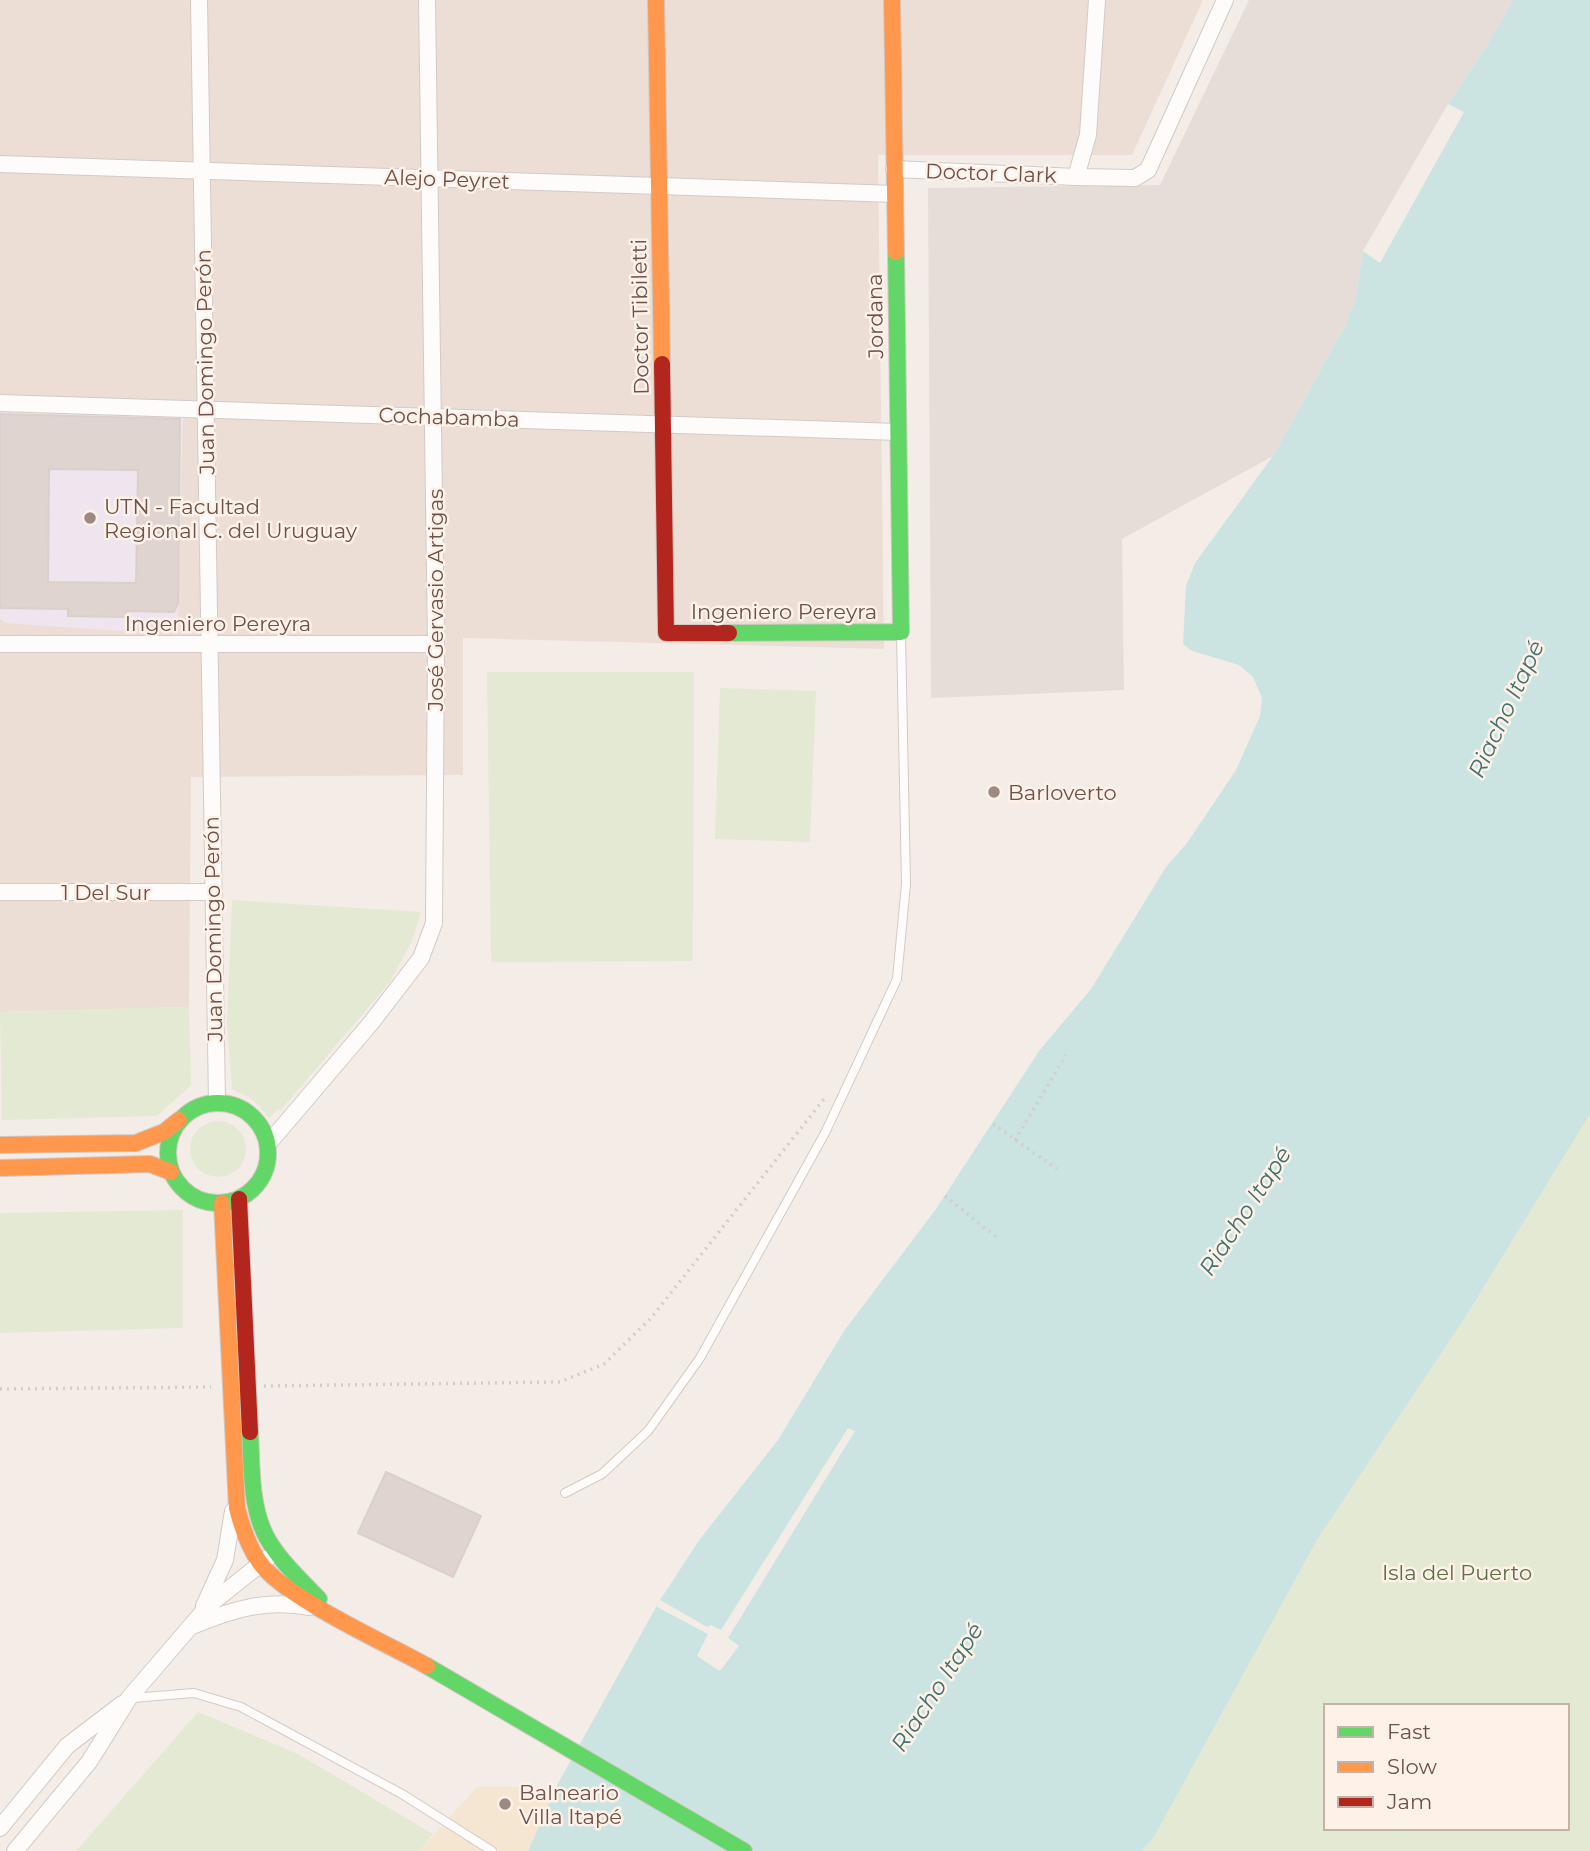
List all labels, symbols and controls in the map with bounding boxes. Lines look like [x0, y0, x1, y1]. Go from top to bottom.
street label: Doctor Clark [925, 158, 1058, 188]
street label: Alejo Peyret [384, 164, 510, 194]
street label: Doctor Tibiletti [626, 239, 654, 395]
street label: Juan Domingo Perón [191, 249, 219, 476]
street label: Jordana [862, 273, 888, 360]
street label: Cochabamba [378, 402, 520, 432]
street label: José Gervasio Artigas [423, 489, 448, 712]
place label: UTN - Facultad Regional C. del Uruguay [104, 494, 358, 543]
marker: UTN - Facultad Regional C. del Uruguay [82, 510, 98, 526]
street label: Ingeniero Pereyra [691, 599, 877, 624]
street label: Ingeniero Pereyra [125, 611, 311, 636]
water label: Riacho Itapé [1462, 636, 1550, 782]
place label: Barloverto [1008, 780, 1117, 805]
marker: Barloverto [986, 784, 1002, 800]
street label: Juan Domingo Perón [199, 816, 227, 1043]
street label: 1 Del Sur [61, 880, 151, 905]
water label: Riacho Itapé [1193, 1141, 1297, 1281]
park label: Isla del Puerto [1382, 1560, 1532, 1585]
water label: Riacho Itapé [885, 1617, 989, 1757]
legend [1324, 1704, 1569, 1830]
text: Fast [1387, 1719, 1431, 1744]
text: Slow [1387, 1754, 1437, 1779]
place label: Balneario Villa Itapé [519, 1780, 622, 1829]
text: Jam [1386, 1789, 1432, 1814]
marker: Balneario Villa Itapé [497, 1796, 513, 1812]

